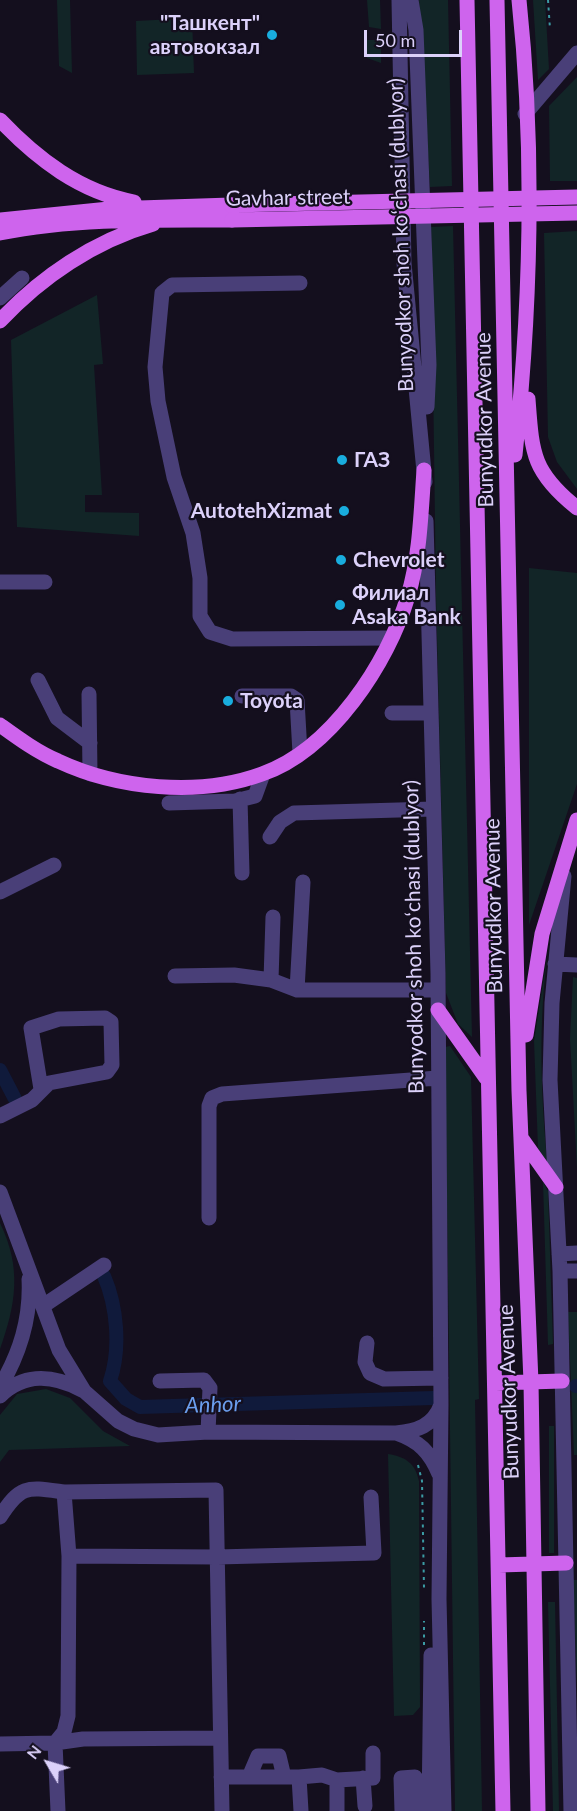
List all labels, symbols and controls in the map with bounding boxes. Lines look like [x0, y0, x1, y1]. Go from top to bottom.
place label: "Ташкент" автовокзал [150, 10, 260, 60]
scale bar [367, 18, 464, 56]
marker: "Ташкент" автовокзал [265, 28, 279, 42]
text: 50 m [375, 29, 415, 51]
street label: Bunyodkor shoh koʻchasi (dublyor) [383, 78, 419, 392]
street label: Gavhar street [225, 184, 351, 212]
street label: Bunyudkor Avenue [471, 332, 499, 508]
place label: ГАЗ [354, 447, 390, 473]
marker: ГАЗ [335, 453, 349, 467]
place label: AutotehXizmat [191, 498, 332, 524]
marker: AutotehXizmat [337, 504, 351, 518]
place label: Chevrolet [353, 547, 444, 573]
marker: Chevrolet [334, 553, 348, 567]
place label: Филиал Asaka Bank [352, 580, 461, 630]
marker: Филиал Asaka Bank [333, 598, 347, 612]
place label: Toyota [240, 688, 303, 714]
marker: Toyota [221, 694, 235, 708]
street label: Bunyodkor shoh koʻchasi (dublyor) [399, 780, 429, 1094]
street label: Bunyudkor Avenue [480, 818, 508, 994]
street label: Bunyudkor Avenue [493, 1304, 525, 1480]
water label: Anhor [184, 1391, 242, 1419]
north arrow [18, 1733, 78, 1793]
text: N [22, 1741, 45, 1762]

